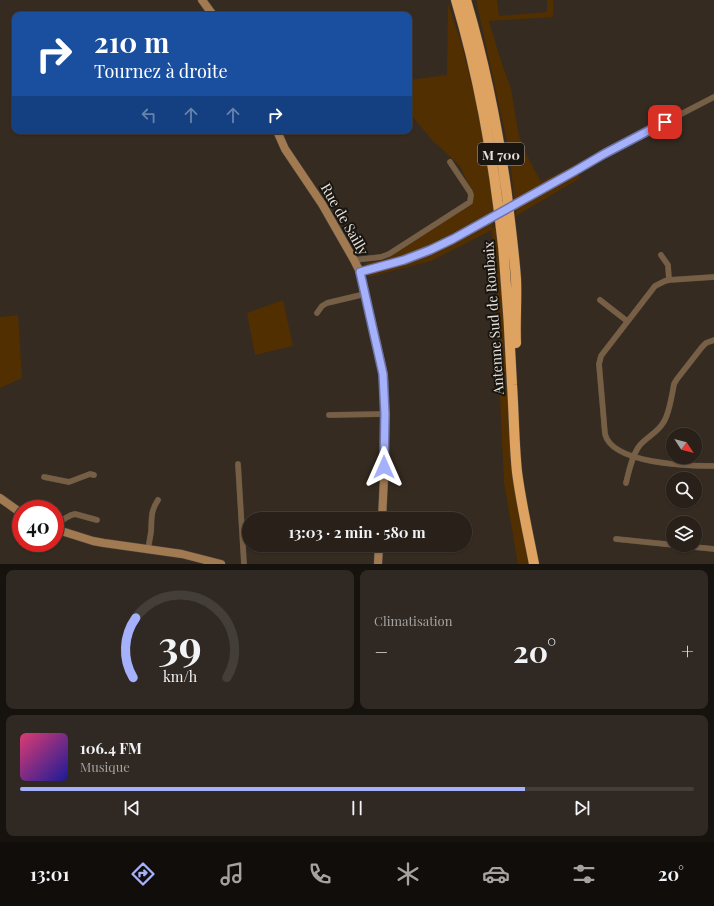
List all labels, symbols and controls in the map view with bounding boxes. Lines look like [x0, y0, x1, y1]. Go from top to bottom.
text: 210 m [94, 23, 169, 60]
icon: right [28, 28, 80, 80]
text: Tournez à droite [94, 59, 228, 83]
icon: left [138, 104, 160, 126]
icon: ahead [180, 104, 202, 126]
icon: ahead [222, 104, 244, 126]
icon: right [264, 104, 286, 126]
pin [648, 105, 682, 139]
icon: arrive [654, 111, 676, 133]
road number: M 700 [478, 143, 524, 165]
street label: Rue de Sailly [317, 180, 373, 258]
street label: Antenne Sud de Roubaix [478, 240, 508, 396]
north arrow [666, 428, 702, 464]
map controls [666, 428, 702, 552]
position arrow [363, 446, 405, 488]
button: search [666, 472, 702, 508]
speed limit sign: 40 [12, 500, 64, 552]
button: layers [666, 516, 702, 552]
text: 13:03 · 2 min · 580 m [288, 522, 426, 542]
text: Climatisation [374, 612, 452, 629]
text: 39 [158, 615, 202, 670]
text: 20° [513, 631, 556, 671]
text: − [374, 636, 388, 666]
text: + [681, 636, 694, 666]
text: km/h [163, 666, 198, 685]
text: 106.4 FM [80, 738, 142, 758]
text: Musique [80, 758, 130, 775]
icon: previous [121, 797, 143, 819]
icon: pause [346, 797, 368, 819]
icon: next [571, 797, 593, 819]
icon: directions [129, 860, 157, 888]
icon: music [218, 860, 246, 888]
icon: phone [306, 860, 334, 888]
icon: climate [394, 860, 422, 888]
icon: car [482, 860, 510, 888]
icon: filters [570, 860, 598, 888]
text: 13:01 [30, 862, 69, 886]
text: 20° [658, 862, 684, 886]

